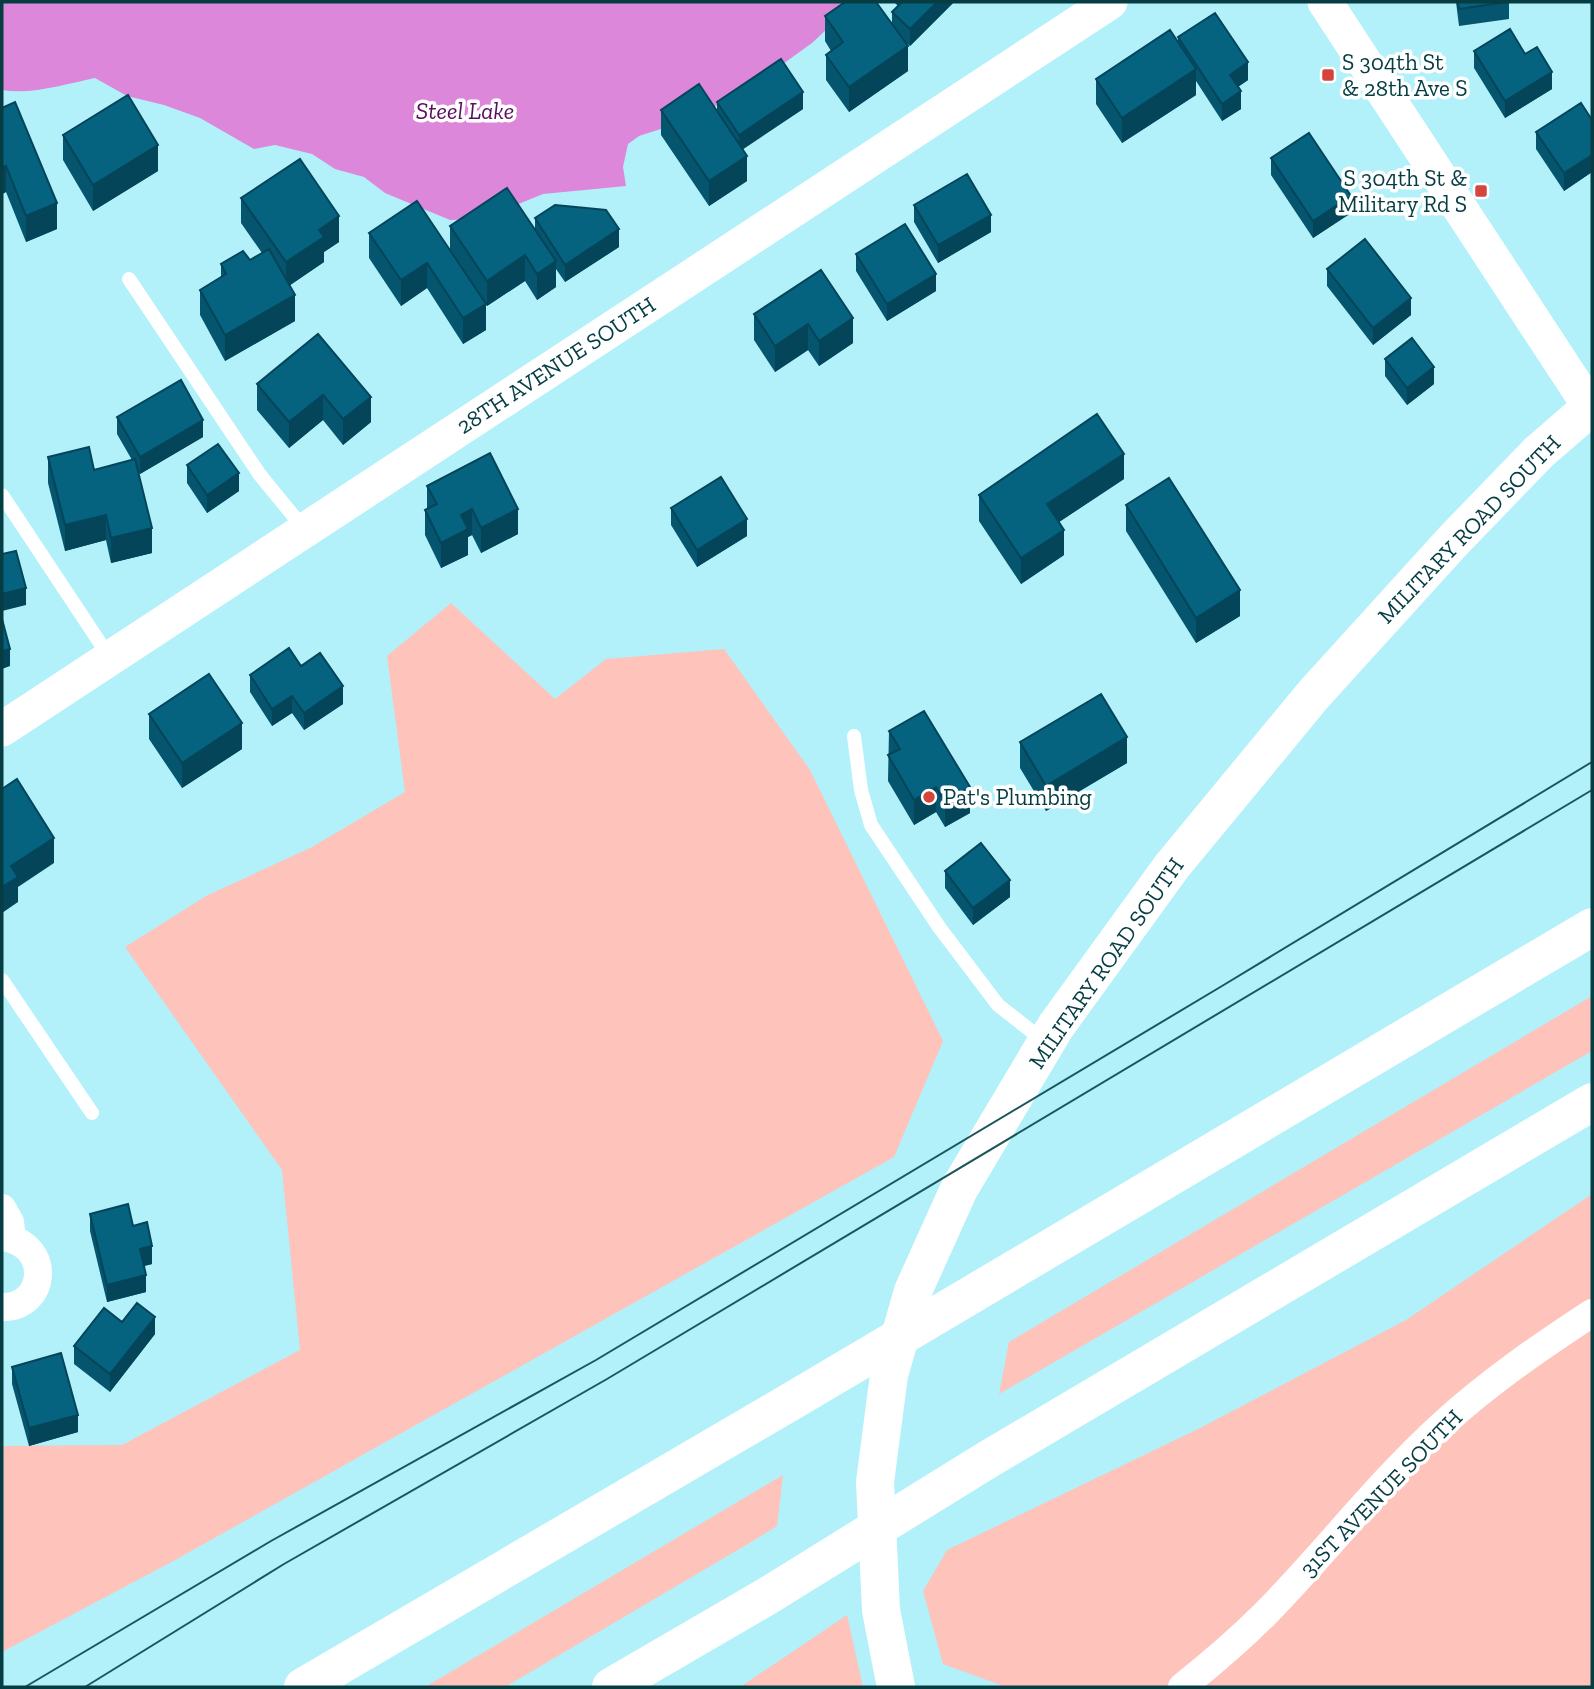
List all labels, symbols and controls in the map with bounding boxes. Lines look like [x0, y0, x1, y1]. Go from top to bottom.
place label: S 304th St & 28th Ave S [1342, 48, 1467, 102]
marker: S 304th St & 28th Ave S [1320, 67, 1336, 83]
water label: Steel Lake [416, 96, 514, 125]
place label: S 304th St & Military Rd S [1338, 164, 1467, 218]
marker: S 304th St & Military Rd S [1473, 183, 1489, 199]
street label: 28TH AVENUE SOUTH [451, 290, 661, 440]
street label: MILITARY ROAD SOUTH [1372, 429, 1566, 629]
place label: Pat's Plumbing [943, 783, 1092, 811]
marker: Pat's Plumbing [921, 789, 937, 805]
street label: MILITARY ROAD SOUTH [1022, 852, 1190, 1074]
street label: 31ST AVENUE SOUTH [1294, 1404, 1468, 1582]

